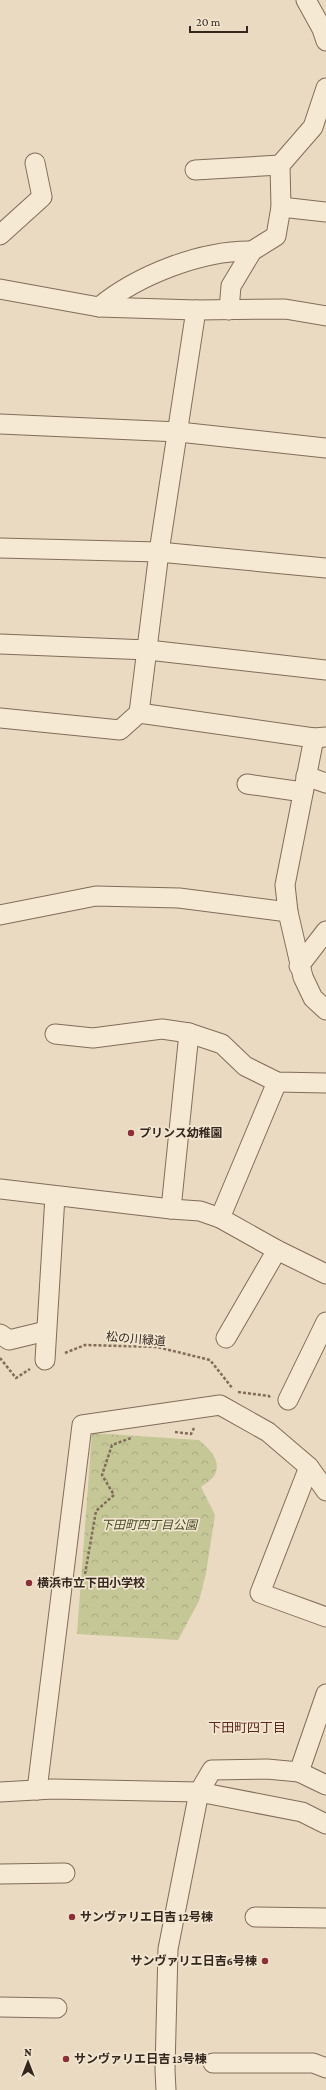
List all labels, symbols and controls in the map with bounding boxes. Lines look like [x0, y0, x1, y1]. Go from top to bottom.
scale bar [190, 8, 247, 34]
text: 20 m [196, 15, 221, 29]
place label: プリンス幼稚園 [139, 1126, 223, 1140]
marker: プリンス幼稚園 [126, 1128, 136, 1138]
street label: 松の川緑道 [105, 1329, 167, 1349]
park label: 下田町四丁目公園 [101, 1518, 199, 1532]
place label: 横浜市立下田小学校 [37, 1576, 145, 1590]
marker: 横浜市立下田小学校 [24, 1578, 34, 1588]
district label: 下田町四丁目 [208, 1720, 286, 1735]
place label: サンヴァリエ日吉 12号棟 [80, 1910, 213, 1924]
marker: サンヴァリエ日吉 12号棟 [67, 1912, 77, 1922]
place label: サンヴァリエ日吉6号棟 [130, 1954, 257, 1968]
marker: サンヴァリエ日吉6号棟 [260, 1956, 270, 1966]
north arrow [8, 2042, 48, 2082]
text: N [24, 2046, 32, 2058]
place label: サンヴァリエ日吉 13号棟 [74, 2052, 207, 2066]
marker: サンヴァリエ日吉 13号棟 [61, 2054, 71, 2064]

